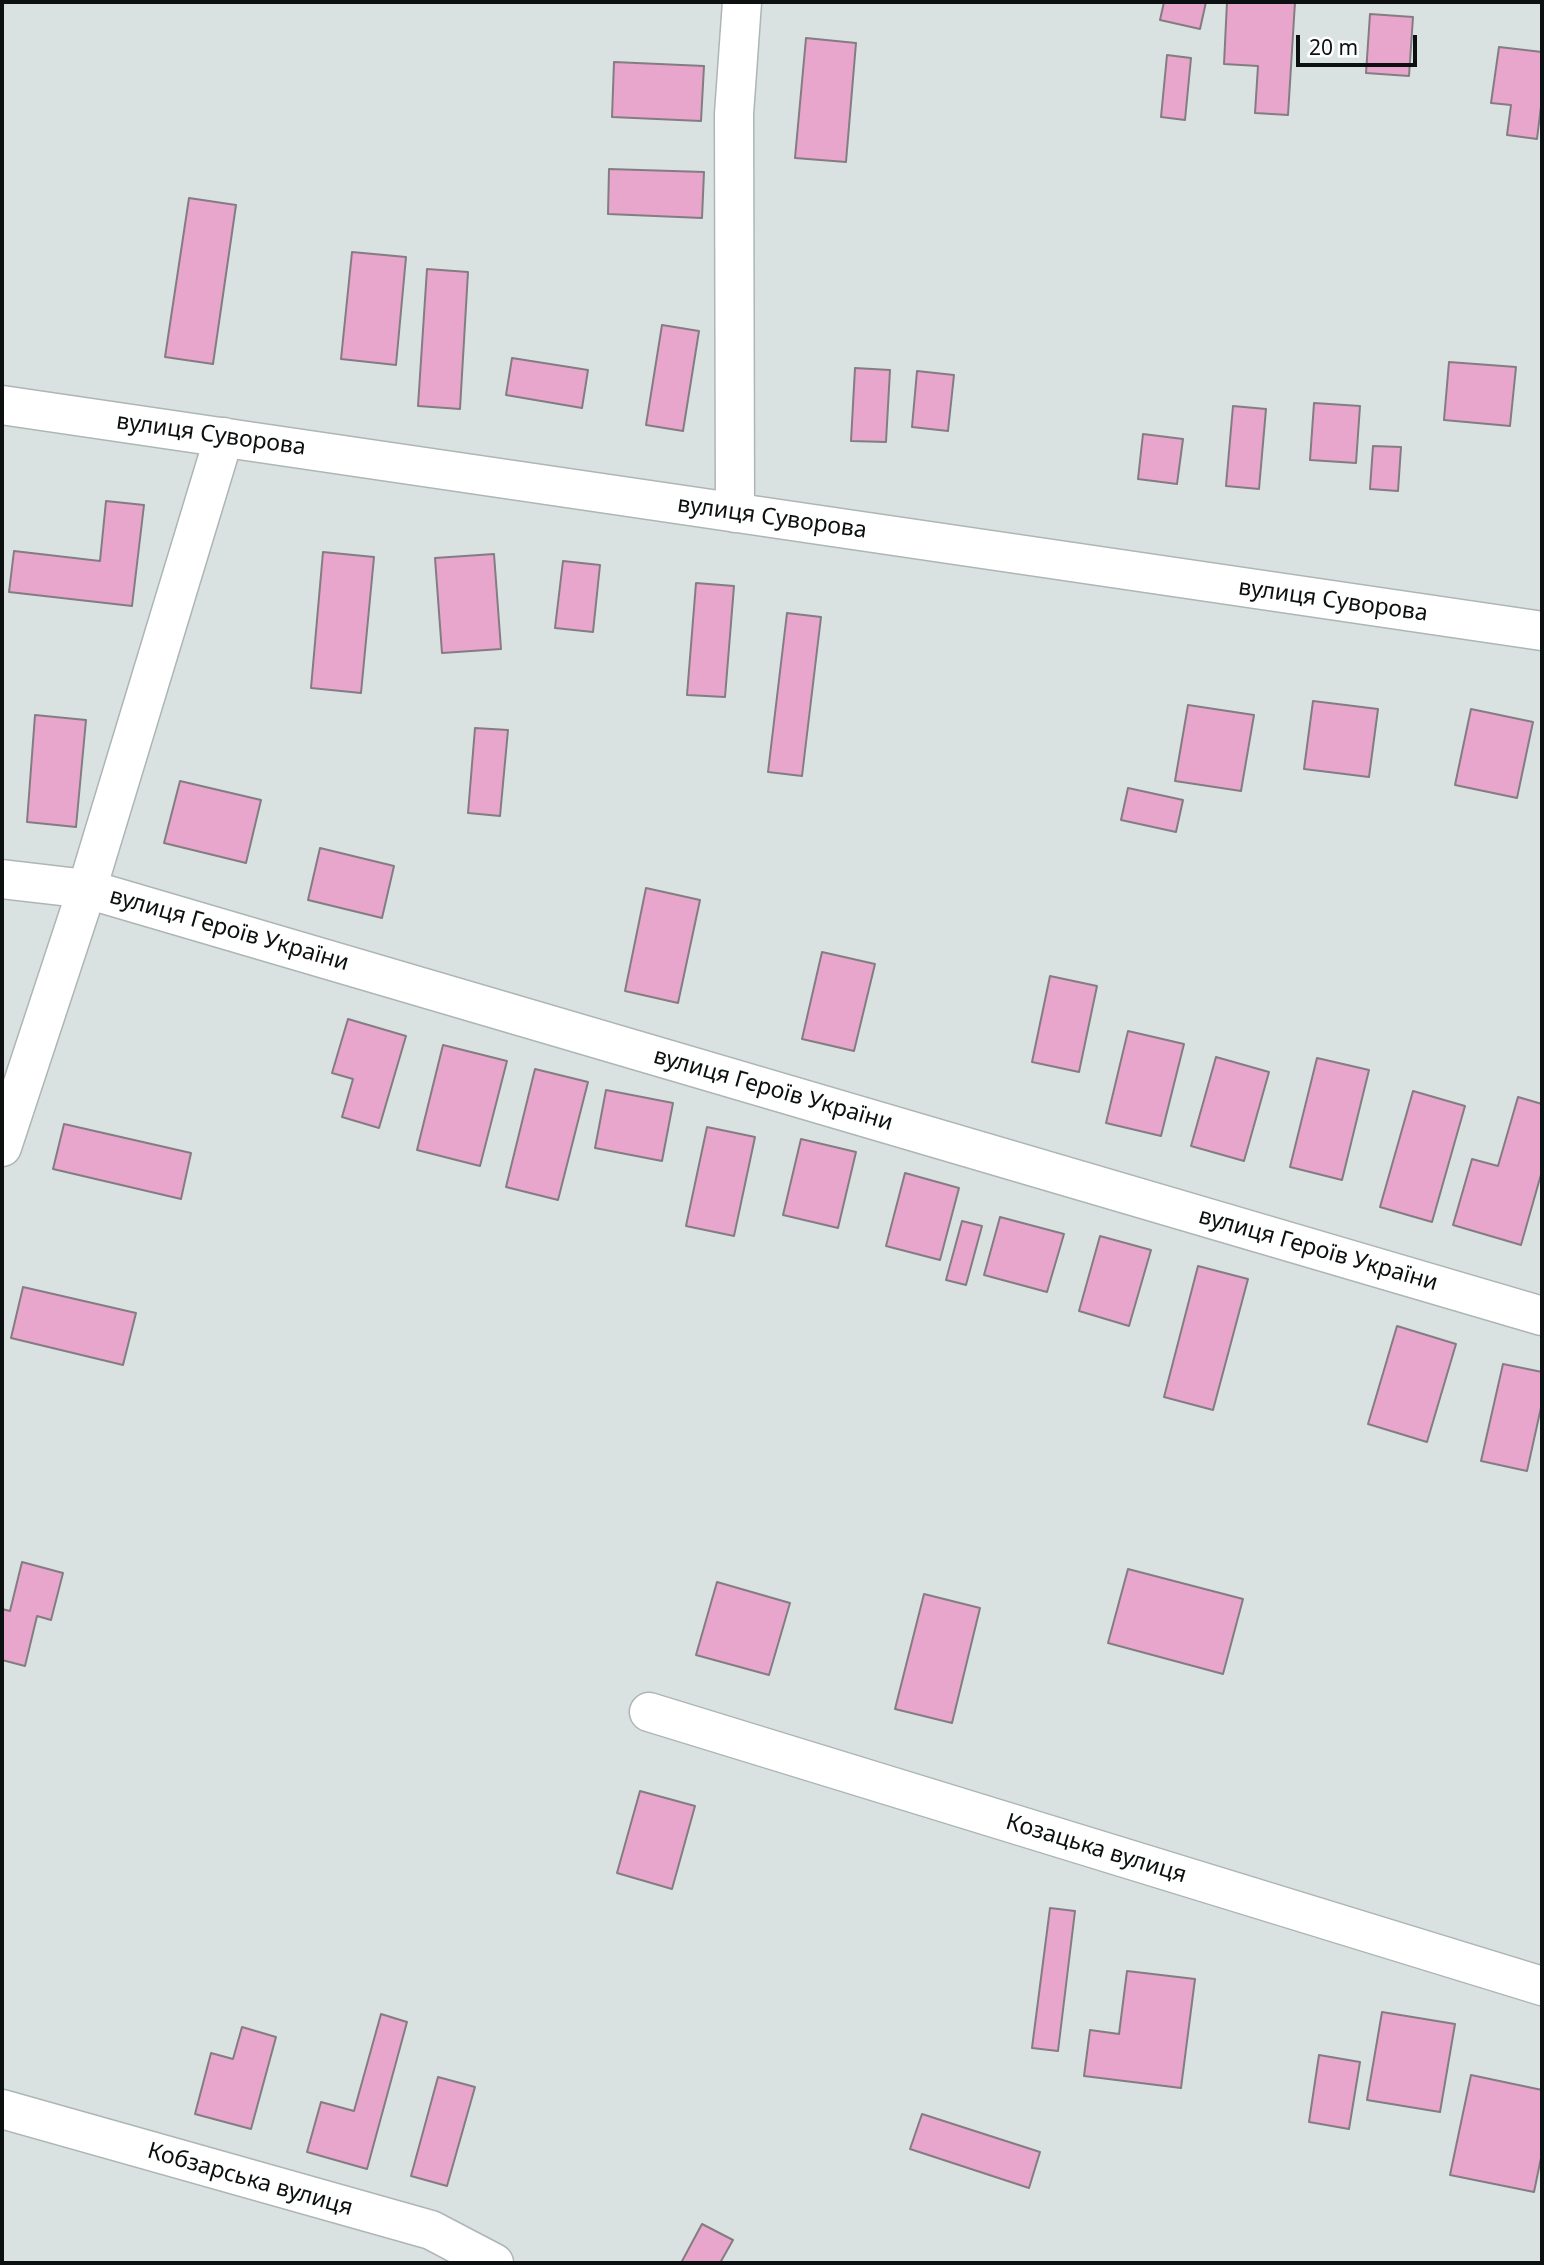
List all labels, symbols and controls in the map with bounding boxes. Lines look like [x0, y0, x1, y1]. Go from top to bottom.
scale bar [1299, 21, 1420, 65]
text: 20 m [1309, 33, 1358, 61]
street label: вулиця Суворова [115, 408, 307, 462]
street label: вулиця Суворова [676, 491, 868, 545]
street label: вулиця Суворова [1237, 574, 1429, 628]
street label: вулиця Героїв України [106, 883, 352, 977]
street label: вулиця Героїв України [650, 1043, 896, 1137]
street label: вулиця Героїв України [1195, 1203, 1441, 1297]
street label: Козацька вулиця [1002, 1808, 1190, 1890]
street label: Кобзарська вулиця [144, 2137, 356, 2223]

